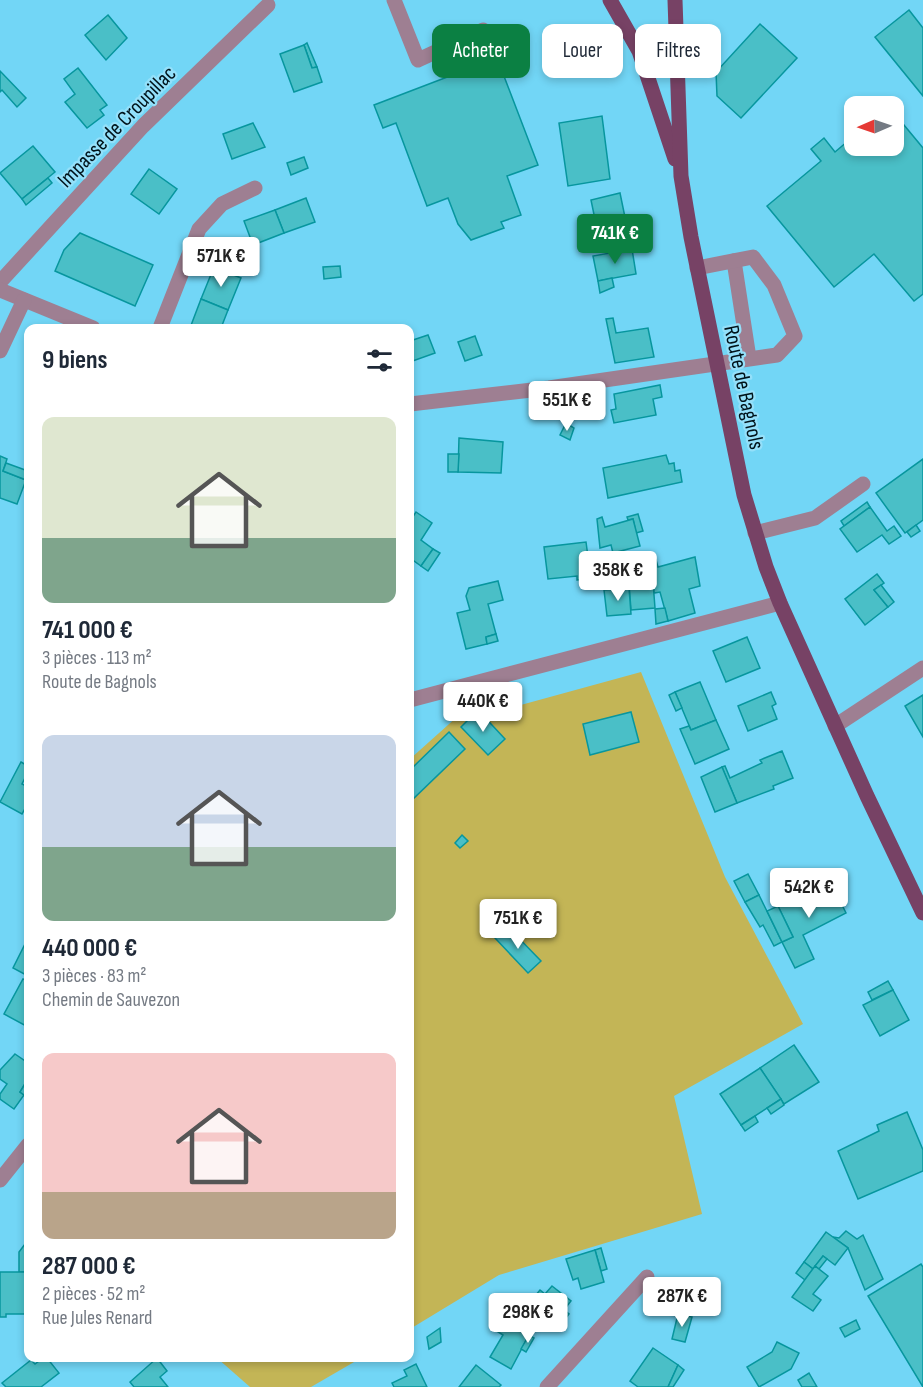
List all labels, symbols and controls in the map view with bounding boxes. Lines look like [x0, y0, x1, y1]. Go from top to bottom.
chip: Acheter [432, 24, 530, 78]
chip: Louer [542, 24, 623, 78]
chip: Filtres [635, 24, 721, 78]
street label: Impasse de Croupillac [52, 60, 182, 194]
north arrow [844, 96, 904, 156]
map controls [844, 96, 904, 156]
pin: 741K € [566, 214, 664, 265]
text: 741K € [591, 221, 639, 245]
pin: 571K € [172, 237, 270, 288]
text: 571K € [197, 244, 245, 268]
street label: Route de Bagnols [717, 323, 770, 452]
icon: filters [363, 344, 396, 377]
text: 9 biens [42, 345, 108, 376]
pin: 551K € [518, 381, 616, 432]
text: 551K € [543, 388, 591, 412]
icon: home [165, 456, 273, 564]
pin: 358K € [569, 551, 667, 602]
text: 358K € [593, 558, 643, 582]
text: 741 000 € [42, 615, 133, 646]
text: 3 pièces · 113 m² [42, 646, 152, 670]
text: Route de Bagnols [42, 670, 157, 694]
pin: 440K € [434, 682, 532, 733]
text: 440K € [457, 689, 509, 713]
icon: home [165, 774, 273, 882]
pin: 542K € [760, 868, 858, 919]
text: 542K € [784, 875, 834, 899]
pin: 751K € [469, 899, 567, 950]
text: 751K € [494, 906, 542, 930]
text: 440 000 € [42, 933, 137, 964]
text: 3 pièces · 83 m² [42, 964, 146, 988]
text: Chemin de Sauvezon [42, 988, 180, 1012]
icon: home [165, 1092, 273, 1200]
text: 287 000 € [42, 1251, 135, 1282]
pin: 287K € [633, 1277, 731, 1328]
text: 2 pièces · 52 m² [42, 1282, 145, 1306]
text: 287K € [657, 1284, 707, 1308]
pin: 298K € [479, 1293, 577, 1344]
text: 298K € [503, 1300, 553, 1324]
text: Rue Jules Renard [42, 1306, 152, 1330]

